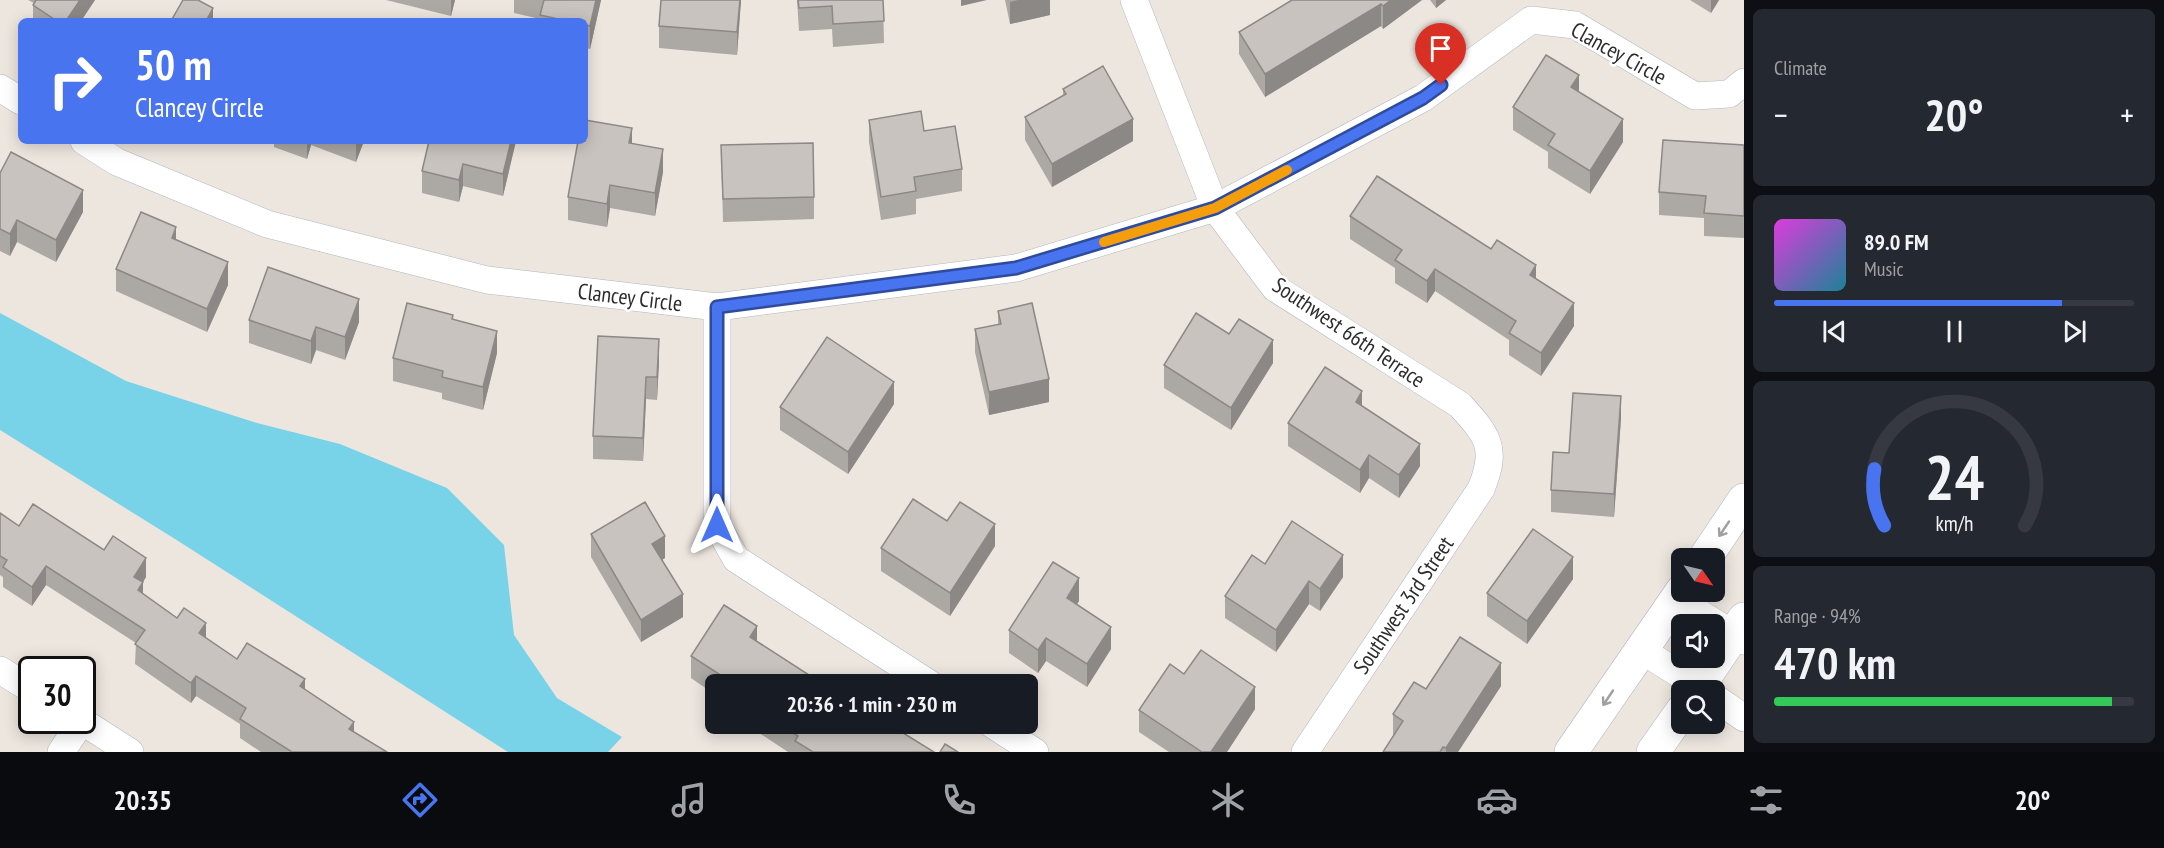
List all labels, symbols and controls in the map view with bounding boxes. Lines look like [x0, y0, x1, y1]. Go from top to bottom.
street label: Clancey Circle [1566, 15, 1672, 91]
pin [1415, 23, 1466, 85]
icon: arrive [1424, 32, 1457, 65]
text: 50 m [135, 37, 212, 92]
icon: right [36, 42, 114, 120]
text: Climate [1774, 55, 1827, 81]
text: 20° [1924, 85, 1984, 143]
text: Clancey Circle [135, 90, 264, 124]
text: − [1774, 93, 1788, 136]
text: + [2120, 93, 2134, 136]
text: 89.0 FM [1864, 228, 1929, 256]
text: Music [1864, 256, 1904, 282]
street label: Southwest 66th Terrace [1267, 271, 1431, 393]
street label: Clancey Circle [576, 277, 684, 317]
icon: previous [1818, 315, 1851, 348]
icon: pause [1938, 315, 1971, 348]
icon: next [2058, 315, 2091, 348]
text: 24 [1924, 436, 1984, 517]
position arrow [685, 493, 749, 557]
text: km/h [1935, 509, 1973, 537]
one-way arrow [1718, 520, 1730, 537]
street label: Southwest 3rd Street [1347, 531, 1459, 679]
north arrow [1671, 548, 1725, 602]
map controls [1671, 548, 1725, 734]
text: Range · 94% [1774, 603, 1861, 629]
button: sound [1671, 614, 1725, 668]
text: 470 km [1774, 633, 1896, 691]
speed limit sign: 30 [18, 656, 96, 734]
button: search [1671, 680, 1725, 734]
one-way arrow [1602, 689, 1615, 706]
text: 20:36 · 1 min · 230 m [786, 690, 957, 718]
icon: directions [399, 779, 441, 821]
icon: music [668, 779, 710, 821]
icon: phone [938, 779, 980, 821]
icon: climate [1207, 779, 1249, 821]
icon: car [1476, 779, 1518, 821]
icon: filters [1745, 779, 1787, 821]
text: 20:35 [114, 783, 172, 817]
text: 20° [2015, 783, 2050, 817]

